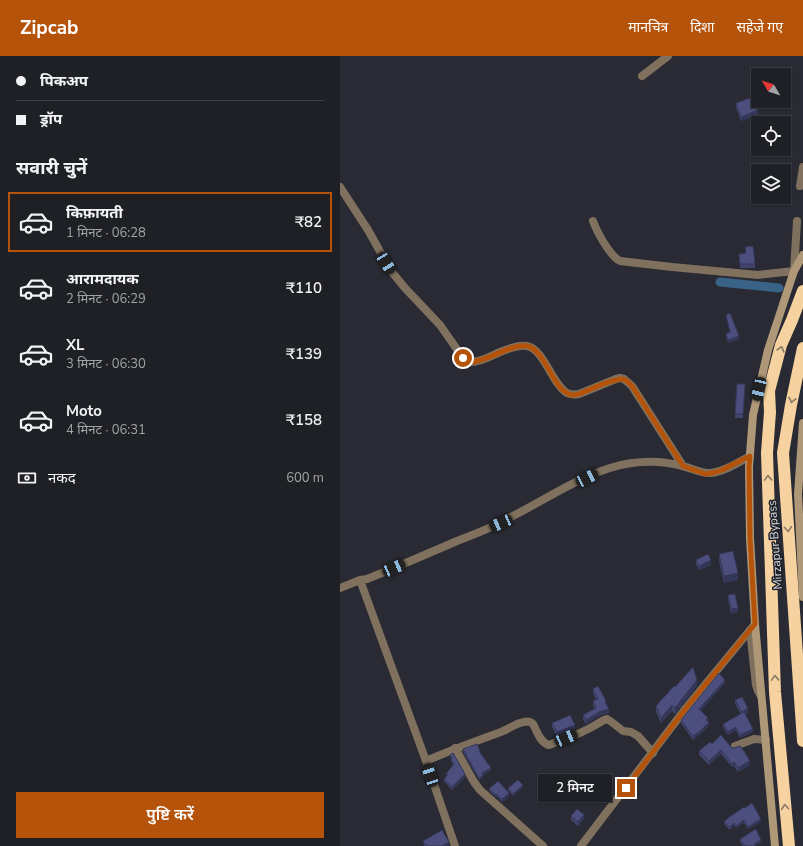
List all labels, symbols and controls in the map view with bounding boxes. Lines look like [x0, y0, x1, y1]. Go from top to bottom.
text: Zipcab [20, 15, 78, 41]
text: मानचित्र [628, 18, 668, 37]
text: दिशा [690, 18, 714, 37]
text: सहेजे गए [736, 18, 783, 37]
north arrow [751, 68, 791, 108]
map controls [751, 68, 791, 204]
text: पिकअप [40, 71, 88, 91]
text: ड्रॉप [40, 109, 62, 129]
button: locate [751, 116, 791, 156]
text: सवारी चुनें [16, 156, 87, 180]
button: layers [751, 164, 791, 204]
text: किफ़ायती [66, 203, 123, 223]
icon: car [18, 204, 54, 240]
text: ₹82 [295, 212, 322, 232]
text: 1 मिनट · 06:28 [66, 224, 146, 242]
car [375, 250, 397, 276]
text: आरामदायक [66, 269, 139, 289]
icon: car [18, 270, 54, 306]
text: ₹110 [286, 278, 322, 298]
text: 2 मिनट · 06:29 [66, 290, 146, 308]
text: XL [66, 335, 85, 355]
icon: car [18, 336, 54, 372]
text: ₹139 [286, 344, 322, 364]
one-way arrow [776, 346, 784, 353]
route start [454, 349, 472, 367]
text: 3 मिनट · 06:30 [66, 355, 146, 373]
car [750, 376, 768, 402]
one-way arrow [788, 397, 796, 403]
text: Moto [66, 401, 102, 421]
icon: car [18, 402, 54, 438]
text: ₹158 [286, 410, 322, 430]
text: 4 मिनट · 06:31 [66, 421, 146, 439]
icon: cash [16, 467, 38, 489]
car [574, 467, 600, 489]
text: नकद [48, 468, 76, 488]
text: 600 m [286, 469, 324, 487]
one-way arrow [763, 475, 772, 481]
street label: Mirzapur Bypass [764, 500, 786, 590]
car [488, 513, 514, 533]
one-way arrow [784, 526, 793, 532]
car [381, 558, 407, 578]
one-way arrow [771, 675, 779, 681]
car [553, 728, 579, 748]
car [420, 762, 440, 788]
callout: 2 मिनट [538, 774, 612, 802]
text: 2 मिनट [556, 779, 594, 797]
route end [617, 779, 635, 797]
button: पुष्टि करें [16, 792, 324, 838]
one-way arrow [781, 804, 790, 810]

